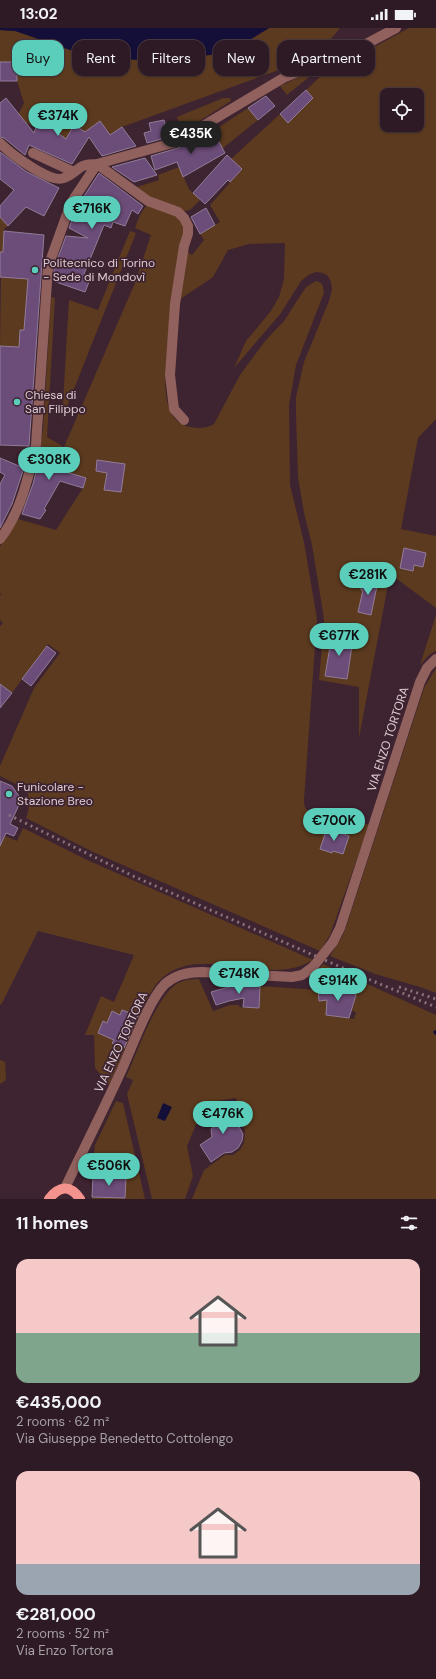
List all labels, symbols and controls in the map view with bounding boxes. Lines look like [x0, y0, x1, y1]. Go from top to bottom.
text: 13:02 [20, 4, 57, 24]
chip: Buy [12, 40, 64, 76]
chip: Rent [72, 40, 130, 76]
chip: Filters [138, 40, 205, 76]
chip: New [213, 40, 269, 76]
chip: Apartment [277, 40, 375, 76]
map controls [380, 88, 424, 132]
button: locate [380, 88, 424, 132]
pin: €374K [30, 103, 86, 137]
text: €374K [37, 107, 79, 124]
pin: €435K [163, 121, 219, 155]
text: €435K [169, 125, 213, 142]
pin: €716K [64, 196, 120, 230]
text: €716K [73, 200, 111, 217]
place label: Politecnico di Torino - Sede di Mondovì [43, 255, 155, 285]
marker: Politecnico di Torino - Sede di Mondovì [30, 265, 40, 275]
place label: Chiesa di San Filippo [25, 387, 86, 417]
marker: Chiesa di San Filippo [12, 397, 22, 407]
pin: €308K [21, 447, 77, 481]
text: €308K [27, 451, 71, 468]
pin: €281K [340, 562, 396, 596]
text: €281K [349, 566, 387, 583]
pin: €677K [311, 623, 367, 657]
text: €677K [319, 627, 359, 644]
street label: VIA ENZO TORTORA [364, 685, 412, 793]
place label: Funicolare - Stazione Breo [17, 779, 93, 809]
marker: Funicolare - Stazione Breo [4, 789, 14, 799]
pin: €700K [306, 808, 362, 842]
text: €700K [312, 812, 356, 829]
pin: €748K [211, 961, 267, 995]
text: €748K [218, 965, 260, 982]
pin: €914K [310, 968, 366, 1002]
text: €914K [318, 972, 358, 989]
street label: VIA ENZO TORTORA [91, 989, 151, 1095]
pin: €476K [195, 1101, 251, 1135]
text: €476K [202, 1105, 244, 1122]
pin: €506K [81, 1153, 137, 1187]
text: €506K [87, 1157, 131, 1174]
text: 11 homes [16, 1212, 89, 1234]
icon: filters [398, 1212, 420, 1234]
icon: home [182, 1285, 254, 1357]
text: €435,000 [16, 1391, 101, 1413]
text: 2 rooms · 62 m² [16, 1413, 109, 1430]
text: Via Giuseppe Benedetto Cottolengo [16, 1430, 233, 1447]
icon: home [182, 1497, 254, 1569]
text: €281,000 [16, 1603, 96, 1625]
text: 2 rooms · 52 m² [16, 1625, 109, 1642]
text: Via Enzo Tortora [16, 1642, 113, 1659]

